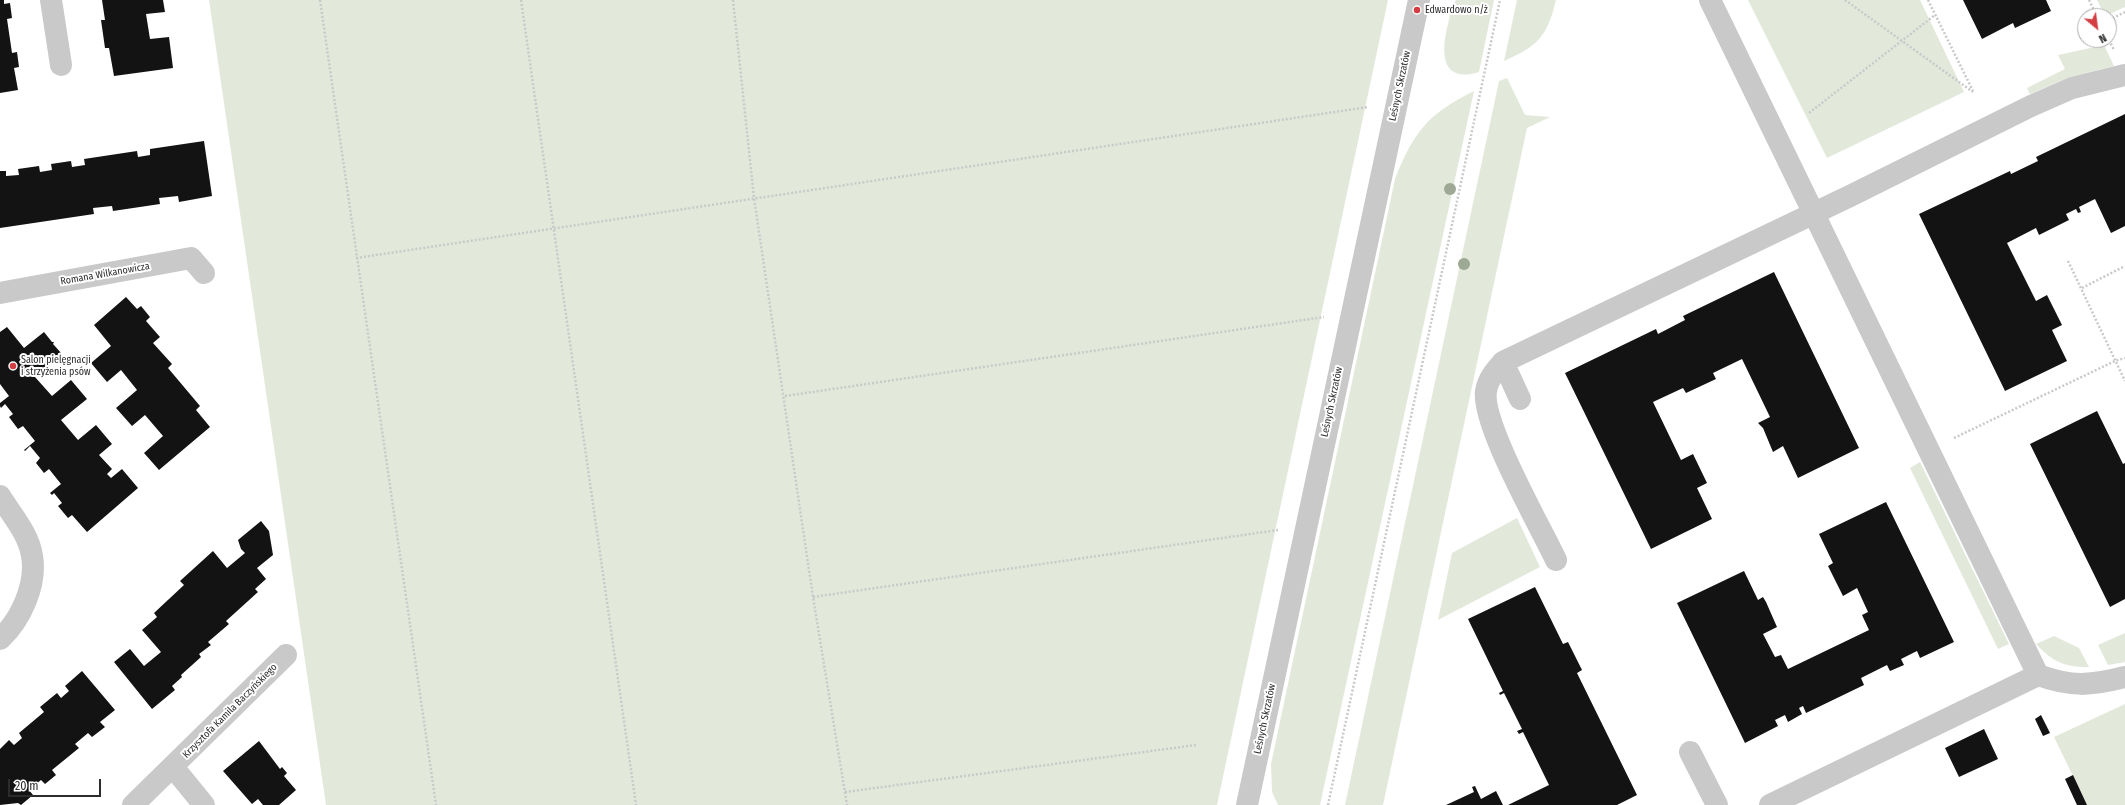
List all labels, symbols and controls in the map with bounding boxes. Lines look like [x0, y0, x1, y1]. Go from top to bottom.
place label: Edwardowo n/ż [1425, 4, 1488, 16]
marker: Edwardowo n/ż [1412, 5, 1422, 15]
north arrow [2077, 8, 2117, 48]
text: N [2097, 31, 2109, 45]
street label: Leśnych Skrzatów [1387, 50, 1413, 122]
street label: Romana Wilkanowicza [59, 260, 151, 288]
place label: Salon pielęgnacji i strzyżenia psów [21, 354, 91, 378]
marker: Salon pielęgnacji i strzyżenia psów [8, 361, 18, 371]
street label: Leśnych Skrzatów [1319, 366, 1345, 438]
street label: Krzysztofa Kamila Baczyńskiego [180, 661, 280, 761]
street label: Leśnych Skrzatów [1252, 683, 1278, 755]
scale bar [10, 771, 103, 797]
text: 20 m [15, 779, 39, 793]

